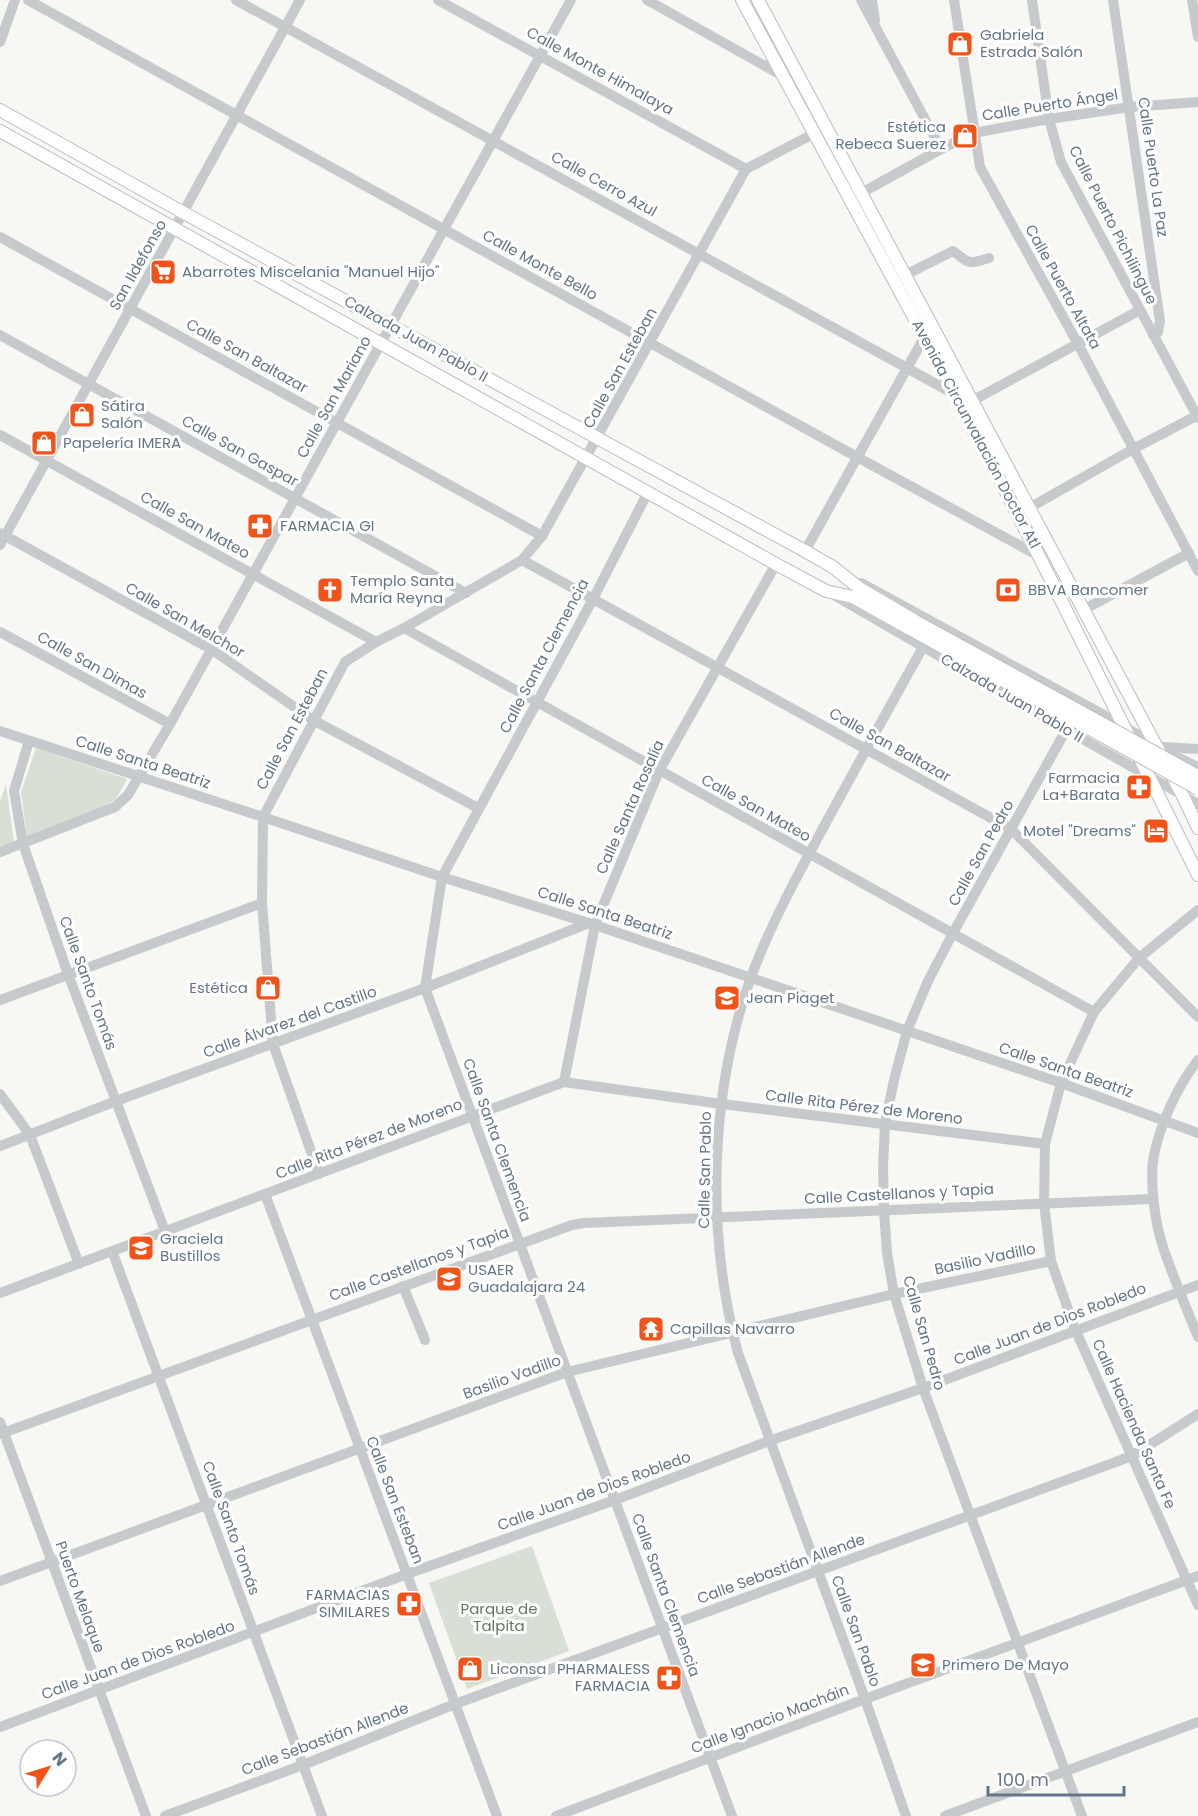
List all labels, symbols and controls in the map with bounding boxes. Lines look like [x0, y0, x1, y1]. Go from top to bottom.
street label: Calle Monte Himalaya [523, 21, 678, 120]
place label: Gabriela Estrada Salón [980, 24, 1083, 62]
shop icon: Gabriela Estrada Salón [945, 29, 975, 59]
street label: Calle Puerto Ángel [980, 83, 1119, 126]
street label: Calle Puerto La Paz [1133, 96, 1174, 238]
place label: Estética Rebeca Suerez [835, 116, 946, 154]
shop icon: Estética Rebeca Suerez [950, 121, 980, 151]
street label: Calle Puerto Pichilingue [1064, 142, 1163, 308]
street label: Calle Cerro Azul [547, 146, 661, 221]
street label: San Ildefonso [104, 216, 171, 314]
street label: Calle Puerto Altata [1020, 221, 1106, 353]
street label: Calle Monte Bello [479, 224, 602, 305]
supermarket icon: Abarrotes Miscelania "Manuel Hijo" [148, 257, 178, 287]
place label: Abarrotes Miscelania "Manuel Hijo" [182, 261, 439, 282]
street label: Calzada Juan Pablo II [340, 290, 492, 387]
street label: Calle San Esteban [578, 304, 662, 432]
street label: Calle San Baltazar [183, 313, 312, 398]
street label: Avenida Circunvalación Doctor Atl [907, 316, 1046, 552]
street label: Calle San Mariano [291, 332, 376, 462]
place label: Sátira Salón [101, 395, 145, 433]
shop icon: Sátira Salón [67, 400, 97, 430]
street label: Calle San Gaspar [178, 410, 303, 492]
shop icon: Papelería IMERA [29, 428, 59, 458]
place label: Papelería IMERA [63, 432, 181, 453]
street label: Calle San Mateo [137, 486, 254, 563]
pharmacy icon: FARMACIA GI [245, 511, 275, 541]
place label: FARMACIA GI [280, 515, 375, 536]
place label: Templo Santa María Reyna [350, 570, 454, 608]
church icon: Templo Santa María Reyna [315, 575, 345, 605]
street label: Calle Santa Clemencia [494, 575, 593, 737]
bank icon: BBVA Bancomer [993, 575, 1023, 605]
street label: Calle San Melchor [122, 577, 249, 663]
place label: BBVA Bancomer [1028, 579, 1149, 600]
street label: Calle San Dimas [34, 626, 151, 704]
street label: Calzada Juan Pablo II [937, 648, 1087, 747]
street label: Calle San Esteban [251, 664, 333, 793]
street label: Calle San Baltazar [826, 702, 955, 787]
street label: Calle Santa Beatriz [73, 730, 213, 793]
street label: Calle Santa Rosalía [591, 736, 669, 877]
place label: Farmacia La+Barata [1042, 767, 1120, 805]
street label: Calle San Mateo [698, 769, 815, 846]
pharmacy icon: Farmacia La+Barata [1124, 772, 1154, 802]
street label: Calle San Pedro [943, 796, 1018, 910]
hotel icon: Motel "Dreams" [1141, 816, 1171, 846]
place label: Motel "Dreams" [1023, 820, 1136, 841]
street label: Calle Santa Beatriz [535, 881, 675, 944]
street label: Calle Santo Tomás [54, 913, 123, 1053]
shop icon: Estética [253, 973, 283, 1003]
place label: Estética [189, 977, 248, 998]
street label: Calle Álvarez del Castillo [200, 980, 380, 1063]
school or university icon: Jean Piaget [712, 983, 742, 1013]
place label: Jean Piaget [746, 987, 834, 1008]
street label: Calle Santa Beatriz [996, 1037, 1136, 1102]
street label: Calle Santa Clemencia [458, 1055, 537, 1224]
street label: Calle Rita Pérez de Moreno [764, 1084, 964, 1129]
street label: Calle Rita Pérez de Moreno [272, 1093, 465, 1184]
street label: Calle San Pablo [693, 1111, 716, 1229]
street label: Calle Castellanos y Tapia [804, 1178, 994, 1209]
street label: Calle Castellanos y Tapia [326, 1221, 512, 1306]
place label: Graciela Bustillos [160, 1228, 223, 1266]
school or university icon: Graciela Bustillos [126, 1233, 156, 1263]
street label: Basilio Vadillo [932, 1238, 1037, 1279]
place label: USAER Guadalajara 24 [468, 1259, 585, 1297]
school or university icon: USAER Guadalajara 24 [434, 1264, 464, 1294]
street label: Calle San Pedro [898, 1273, 951, 1393]
street label: Calle Juan de Dios Robledo [951, 1277, 1149, 1370]
temple icon: Capillas Navarro [636, 1314, 666, 1344]
place label: Capillas Navarro [670, 1318, 795, 1339]
street label: Calle Hacienda Santa Fe [1087, 1336, 1181, 1512]
street label: Basilio Vadillo [460, 1349, 564, 1404]
street label: Calle San Esteban [361, 1433, 429, 1567]
street label: Calle Juan de Dios Robledo [494, 1446, 693, 1535]
street label: Calle Santo Tomás [197, 1458, 266, 1598]
street label: Calle Santa Clemencia [627, 1510, 706, 1679]
street label: Calle Sebastián Allende [694, 1528, 868, 1609]
street label: Puerto Melaque [51, 1538, 110, 1656]
street label: Calle San Pablo [827, 1572, 886, 1689]
place label: FARMACIAS SIMILARES [306, 1584, 390, 1622]
pharmacy icon: FARMACIAS SIMILARES [394, 1589, 424, 1619]
park label: Parque de Talpita [461, 1598, 537, 1636]
street label: Calle Juan de Dios Robledo [38, 1615, 237, 1704]
school or university icon: Primero De Mayo [908, 1650, 938, 1680]
shop icon: Liconsa [455, 1654, 485, 1684]
place label: Primero De Mayo [942, 1654, 1069, 1675]
place label: Liconsa [490, 1658, 546, 1679]
place label: PHARMALESS FARMACIA [557, 1658, 650, 1696]
pharmacy icon: PHARMALESS FARMACIA [654, 1663, 684, 1693]
street label: Calle Ignacio Macháin [688, 1679, 852, 1758]
street label: Calle Sebastián Allende [238, 1697, 411, 1780]
north arrow [18, 1738, 78, 1798]
text: N [47, 1747, 72, 1771]
scale bar [988, 1759, 1124, 1797]
text: 100 m [997, 1767, 1049, 1792]

